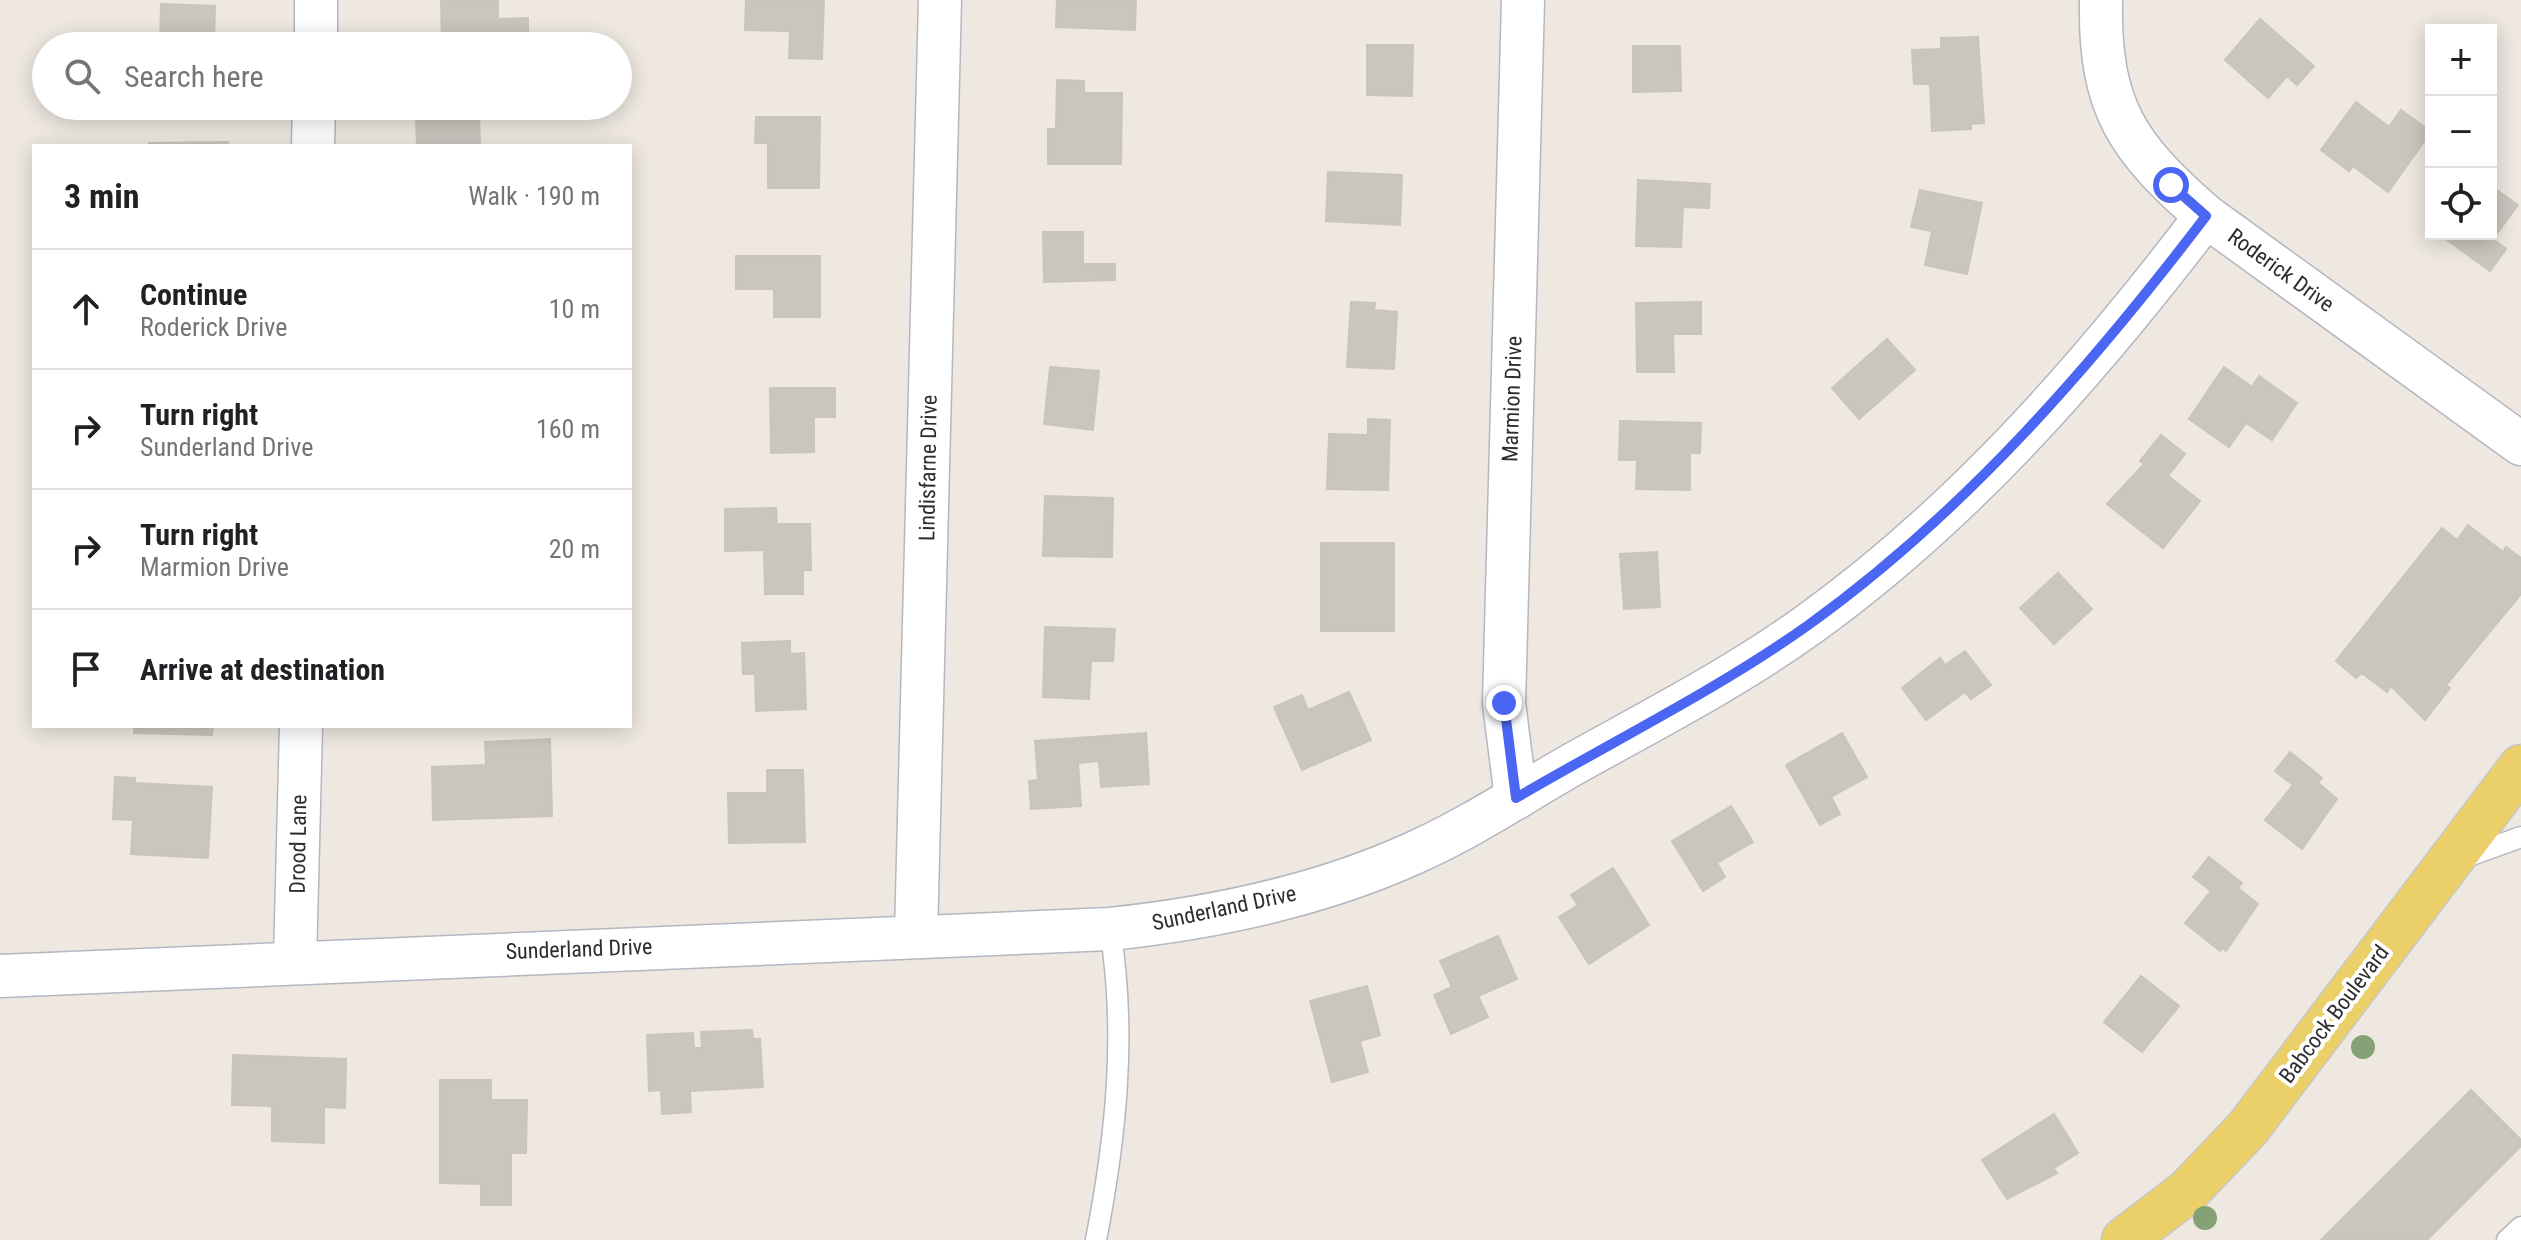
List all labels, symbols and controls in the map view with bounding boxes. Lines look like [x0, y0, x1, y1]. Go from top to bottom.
map controls [2425, 24, 2497, 240]
button: + [2425, 24, 2497, 96]
search box [32, 32, 632, 120]
icon: search [60, 54, 104, 98]
text: Search here [124, 59, 264, 94]
button: − [2425, 96, 2497, 168]
route start [2153, 167, 2189, 203]
button: locate [2425, 168, 2497, 240]
text: 3 min [64, 176, 140, 216]
text: Walk · 190 m [468, 181, 600, 211]
street label: Roderick Drive [2223, 223, 2339, 317]
text: Continue [140, 277, 247, 312]
icon: ahead [64, 287, 108, 331]
text: 10 m [549, 294, 600, 324]
text: Roderick Drive [140, 312, 287, 342]
street label: Marmion Drive [1497, 336, 1527, 462]
street label: Lindisfarne Drive [914, 395, 942, 541]
text: Turn right [140, 397, 258, 432]
icon: right [64, 407, 108, 451]
text: 160 m [536, 414, 600, 444]
text: Sunderland Drive [140, 432, 313, 462]
text: Turn right [140, 517, 258, 552]
icon: right [64, 527, 108, 571]
text: 20 m [549, 534, 600, 564]
text: Marmion Drive [140, 552, 289, 582]
icon: arrive [64, 647, 108, 691]
text: Arrive at destination [140, 652, 385, 687]
route end [1486, 685, 1522, 721]
street label: Drood Lane [285, 794, 311, 894]
street label: Sunderland Drive [1150, 881, 1298, 935]
street label: Sunderland Drive [505, 934, 653, 964]
street label: Babcock Boulevard [2274, 940, 2394, 1088]

